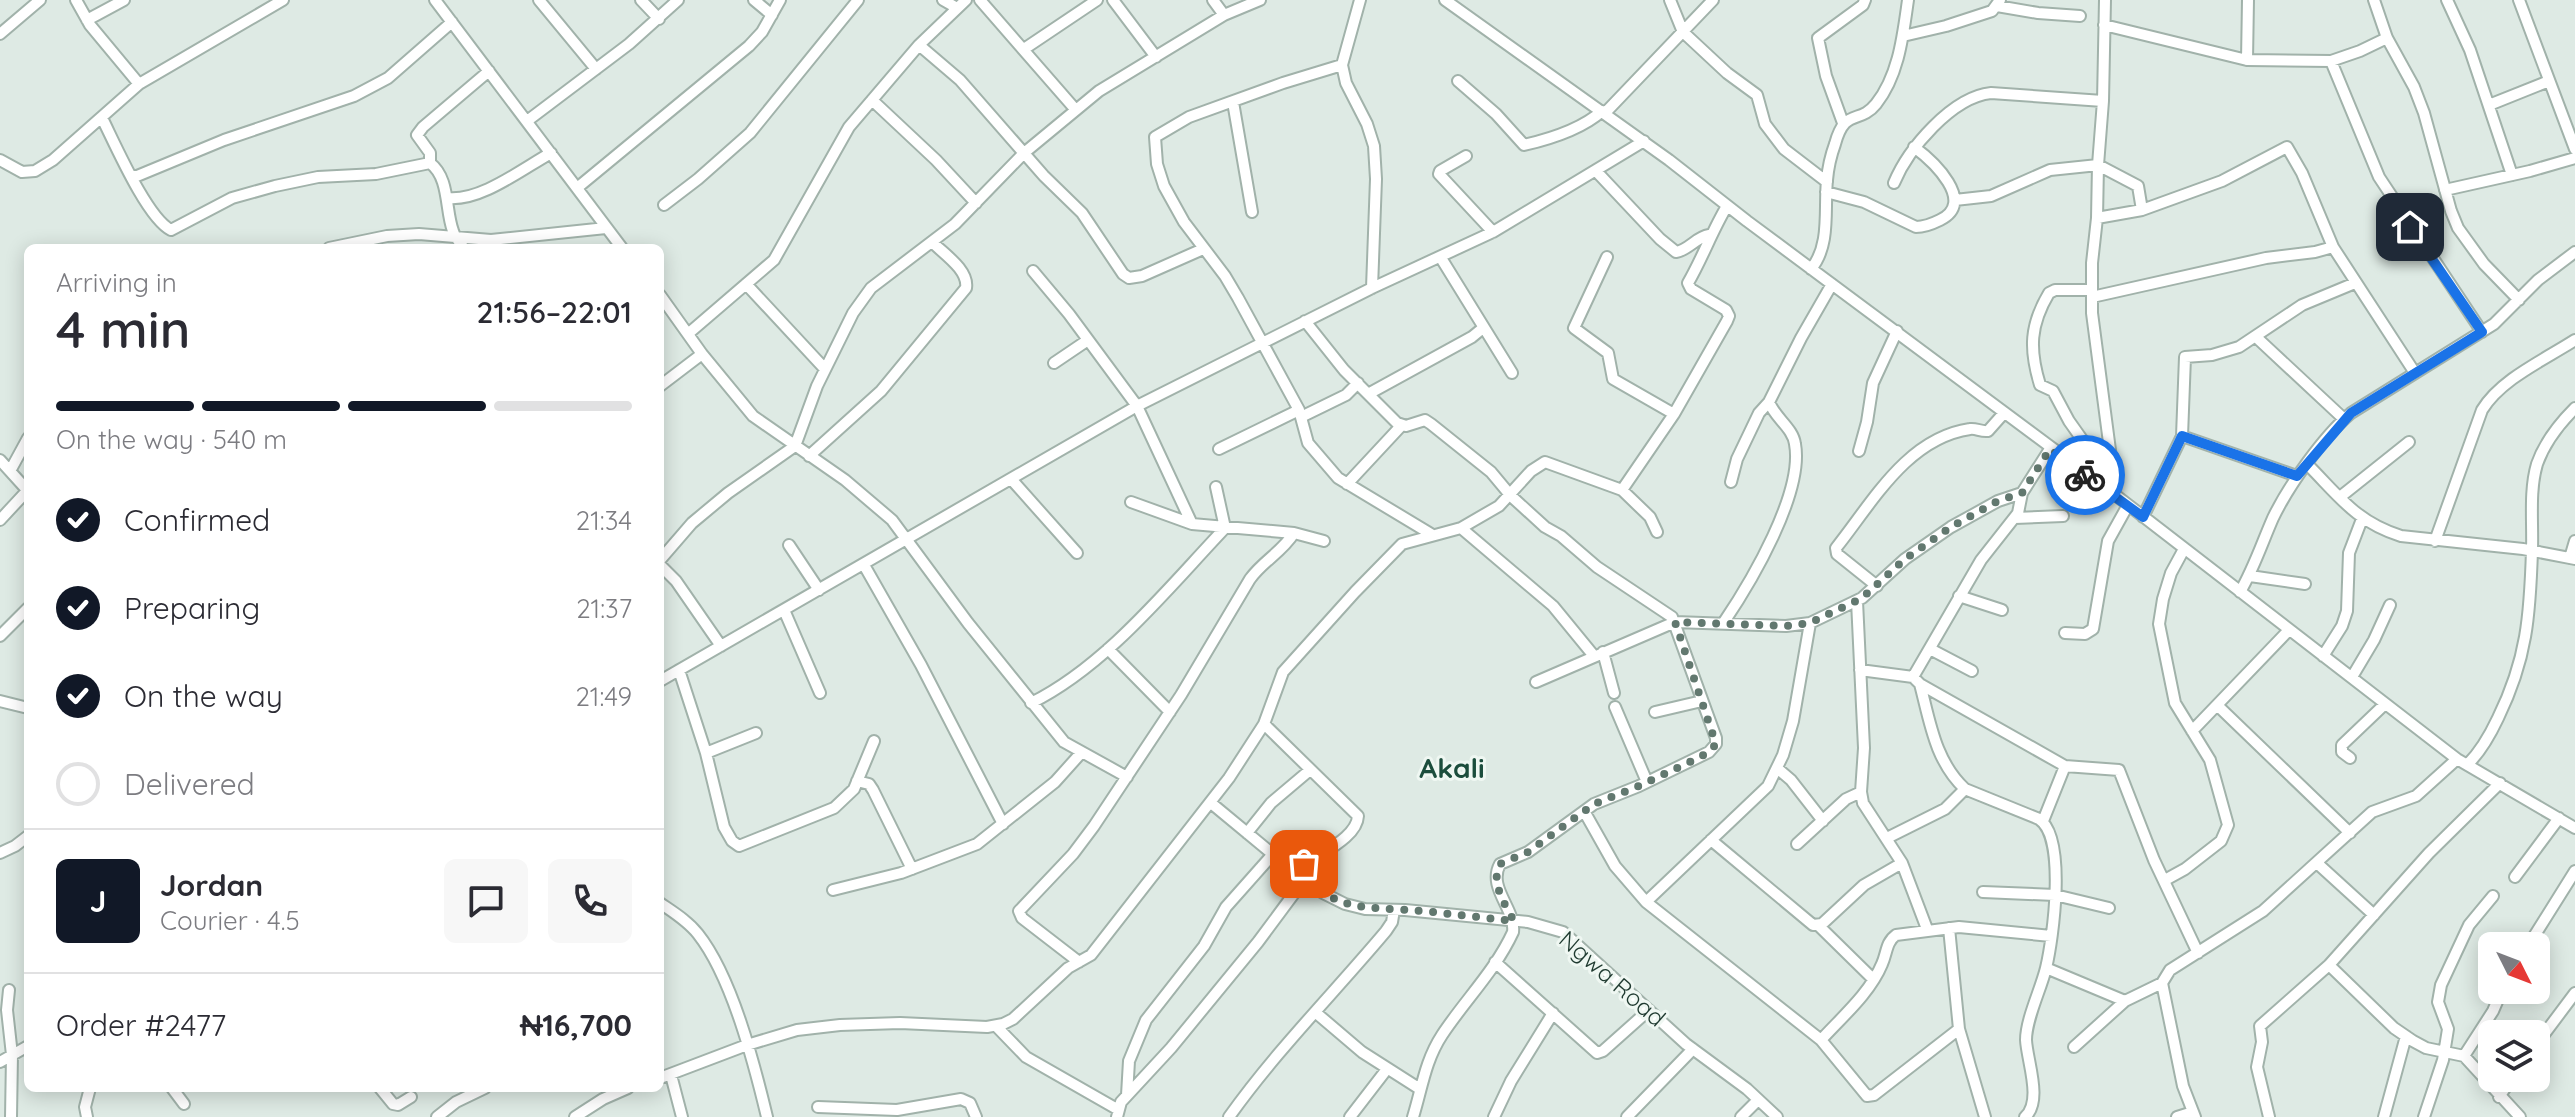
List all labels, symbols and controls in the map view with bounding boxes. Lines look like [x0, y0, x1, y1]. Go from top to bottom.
pin [2376, 193, 2444, 261]
icon: home [2388, 205, 2432, 249]
text: Arriving in [56, 266, 177, 299]
text: 21:56–22:01 [477, 293, 632, 331]
text: 4 min [56, 296, 190, 361]
text: On the way · 540 m [56, 423, 287, 456]
courier [2045, 435, 2125, 515]
icon: bike [2063, 453, 2107, 497]
icon: check [56, 498, 100, 542]
text: Confirmed [124, 501, 270, 539]
text: 21:34 [576, 504, 632, 537]
icon: check [56, 586, 100, 630]
text: Preparing [124, 589, 260, 627]
text: 21:37 [576, 592, 632, 625]
icon: check [56, 674, 100, 718]
text: On the way [124, 677, 283, 715]
text: 21:49 [575, 680, 632, 713]
district label: Akali [1419, 750, 1485, 785]
text: Delivered [124, 765, 255, 803]
pin [1270, 830, 1338, 898]
icon: bag [1282, 842, 1326, 886]
button: chat [444, 859, 528, 943]
button: phone [548, 859, 632, 943]
text: Jordan [160, 866, 263, 904]
text: J [90, 882, 106, 920]
text: Courier · 4.5 [160, 904, 300, 937]
street label: Ngwa Road [1553, 924, 1672, 1033]
north arrow [2478, 932, 2550, 1004]
map controls [2478, 932, 2550, 1092]
text: Order #2477 [56, 1006, 226, 1044]
text: ₦16,700 [520, 1006, 632, 1044]
button: layers [2478, 1020, 2550, 1092]

